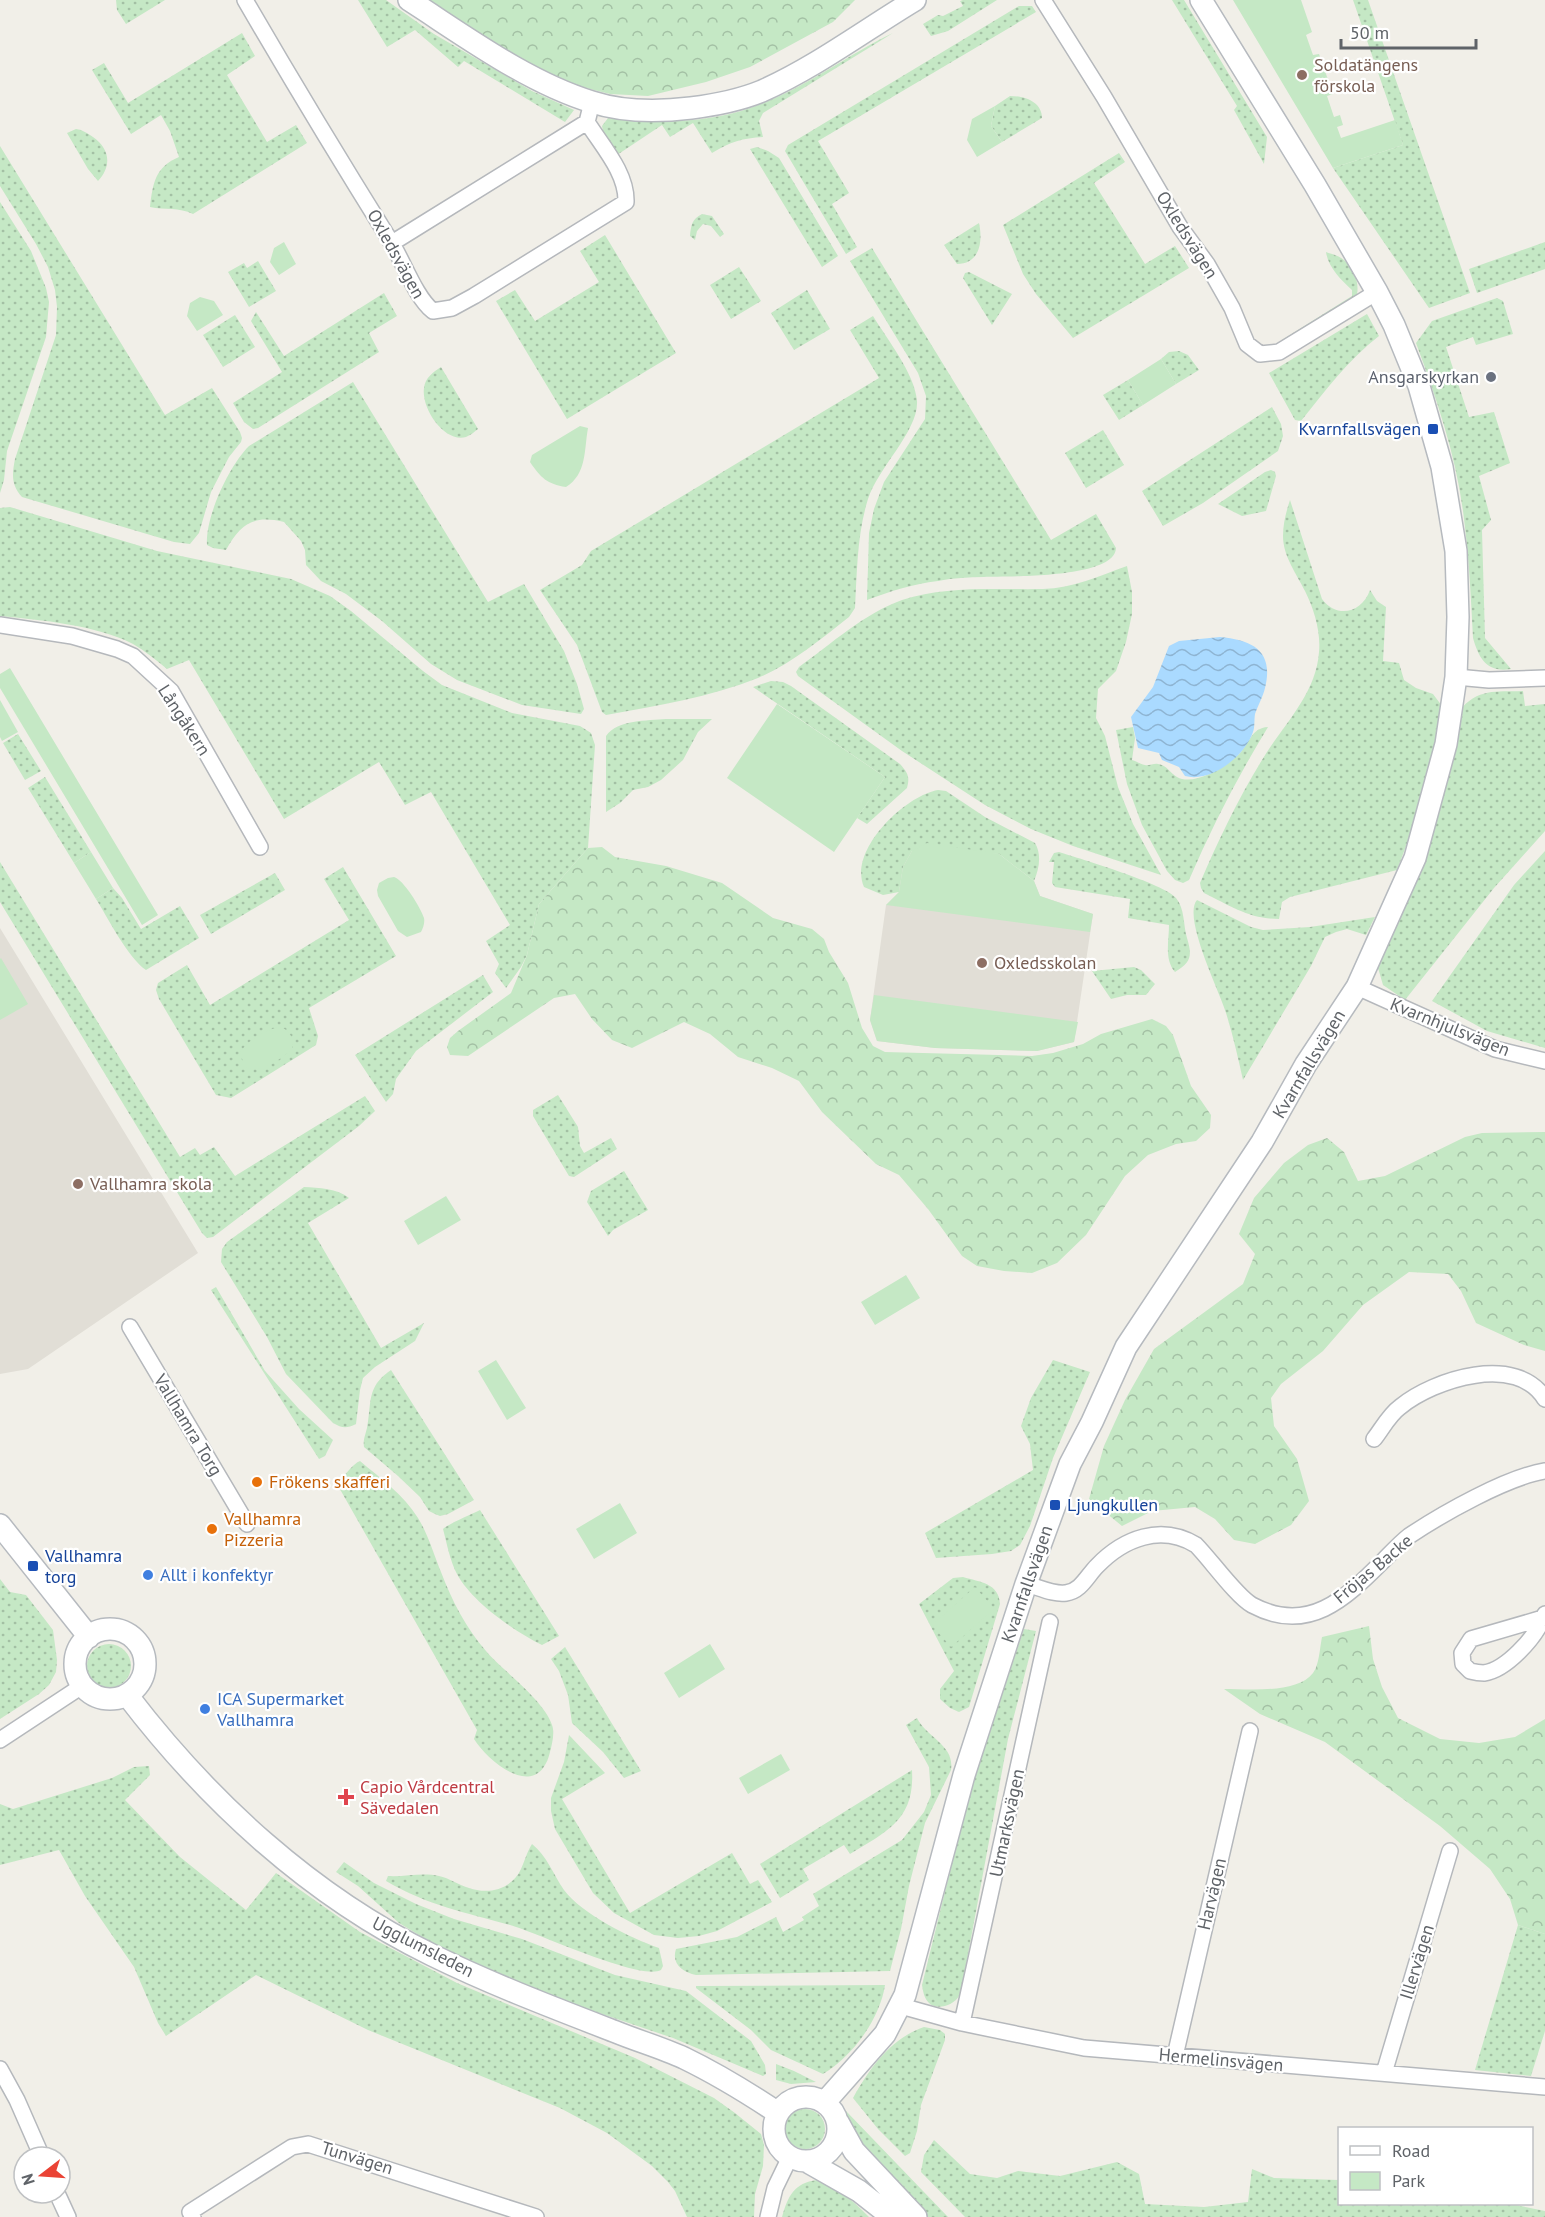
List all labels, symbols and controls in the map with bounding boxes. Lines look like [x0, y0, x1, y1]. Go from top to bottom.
scale bar [1341, 12, 1476, 50]
text: 50 m [1350, 21, 1389, 44]
place label: Soldatängens förskola [1314, 53, 1418, 97]
marker: Soldatängens förskola [1295, 68, 1309, 82]
street label: Oxledsvägen [1151, 187, 1223, 283]
street label: Oxledsvägen [362, 205, 430, 303]
place label: Ansgarskyrkan [1368, 365, 1479, 388]
marker: Ansgarskyrkan [1484, 370, 1498, 384]
place label: Kvarnfallsvägen [1298, 417, 1421, 440]
marker: Kvarnfallsvägen [1426, 422, 1440, 436]
street label: Långåkern [153, 680, 216, 760]
place label: Oxledsskolan [994, 951, 1096, 974]
marker: Oxledsskolan [975, 956, 989, 970]
street label: Kvarnhjulsvägen [1387, 992, 1513, 1061]
street label: Kvarnfallsvägen [1267, 1005, 1350, 1122]
place label: Vallhamra skola [89, 1172, 212, 1195]
marker: Vallhamra skola [71, 1177, 85, 1191]
street label: Vallhamra Torg [149, 1369, 228, 1480]
place label: Frökens skafferi [269, 1470, 390, 1493]
marker: Frökens skafferi [250, 1475, 264, 1489]
place label: Ljungkullen [1067, 1493, 1158, 1516]
marker: Ljungkullen [1048, 1498, 1062, 1512]
place label: Vallhamra Pizzeria [223, 1507, 301, 1551]
marker: Vallhamra Pizzeria [205, 1522, 219, 1536]
street label: Kvarnfallsvägen [996, 1522, 1057, 1646]
street label: Fröjas Backe [1328, 1529, 1417, 1608]
place label: Vallhamra torg [44, 1544, 122, 1588]
marker: Vallhamra torg [26, 1559, 40, 1573]
place label: Allt i konfektyr [160, 1563, 273, 1586]
marker: Allt i konfektyr [141, 1568, 155, 1582]
place label: ICA Supermarket Vallhamra [216, 1687, 344, 1731]
marker: ICA Supermarket Vallhamra [198, 1702, 212, 1716]
street label: Utmarksvägen [984, 1767, 1029, 1879]
place label: Capio Vårdcentral Sävedalen [360, 1775, 495, 1819]
marker: Capio Vårdcentral Sävedalen [337, 1788, 355, 1806]
street label: Harvägen [1192, 1856, 1231, 1932]
street label: Ugglumsleden [368, 1911, 478, 1982]
street label: Illervägen [1394, 1922, 1439, 2002]
street label: Hermelinsvägen [1158, 2043, 1284, 2076]
legend [1338, 2127, 1533, 2205]
street label: Tunvägen [318, 2136, 396, 2179]
text: Road [1392, 2139, 1430, 2162]
north arrow [12, 2145, 72, 2205]
text: Park [1392, 2169, 1425, 2192]
text: N [17, 2171, 39, 2187]

